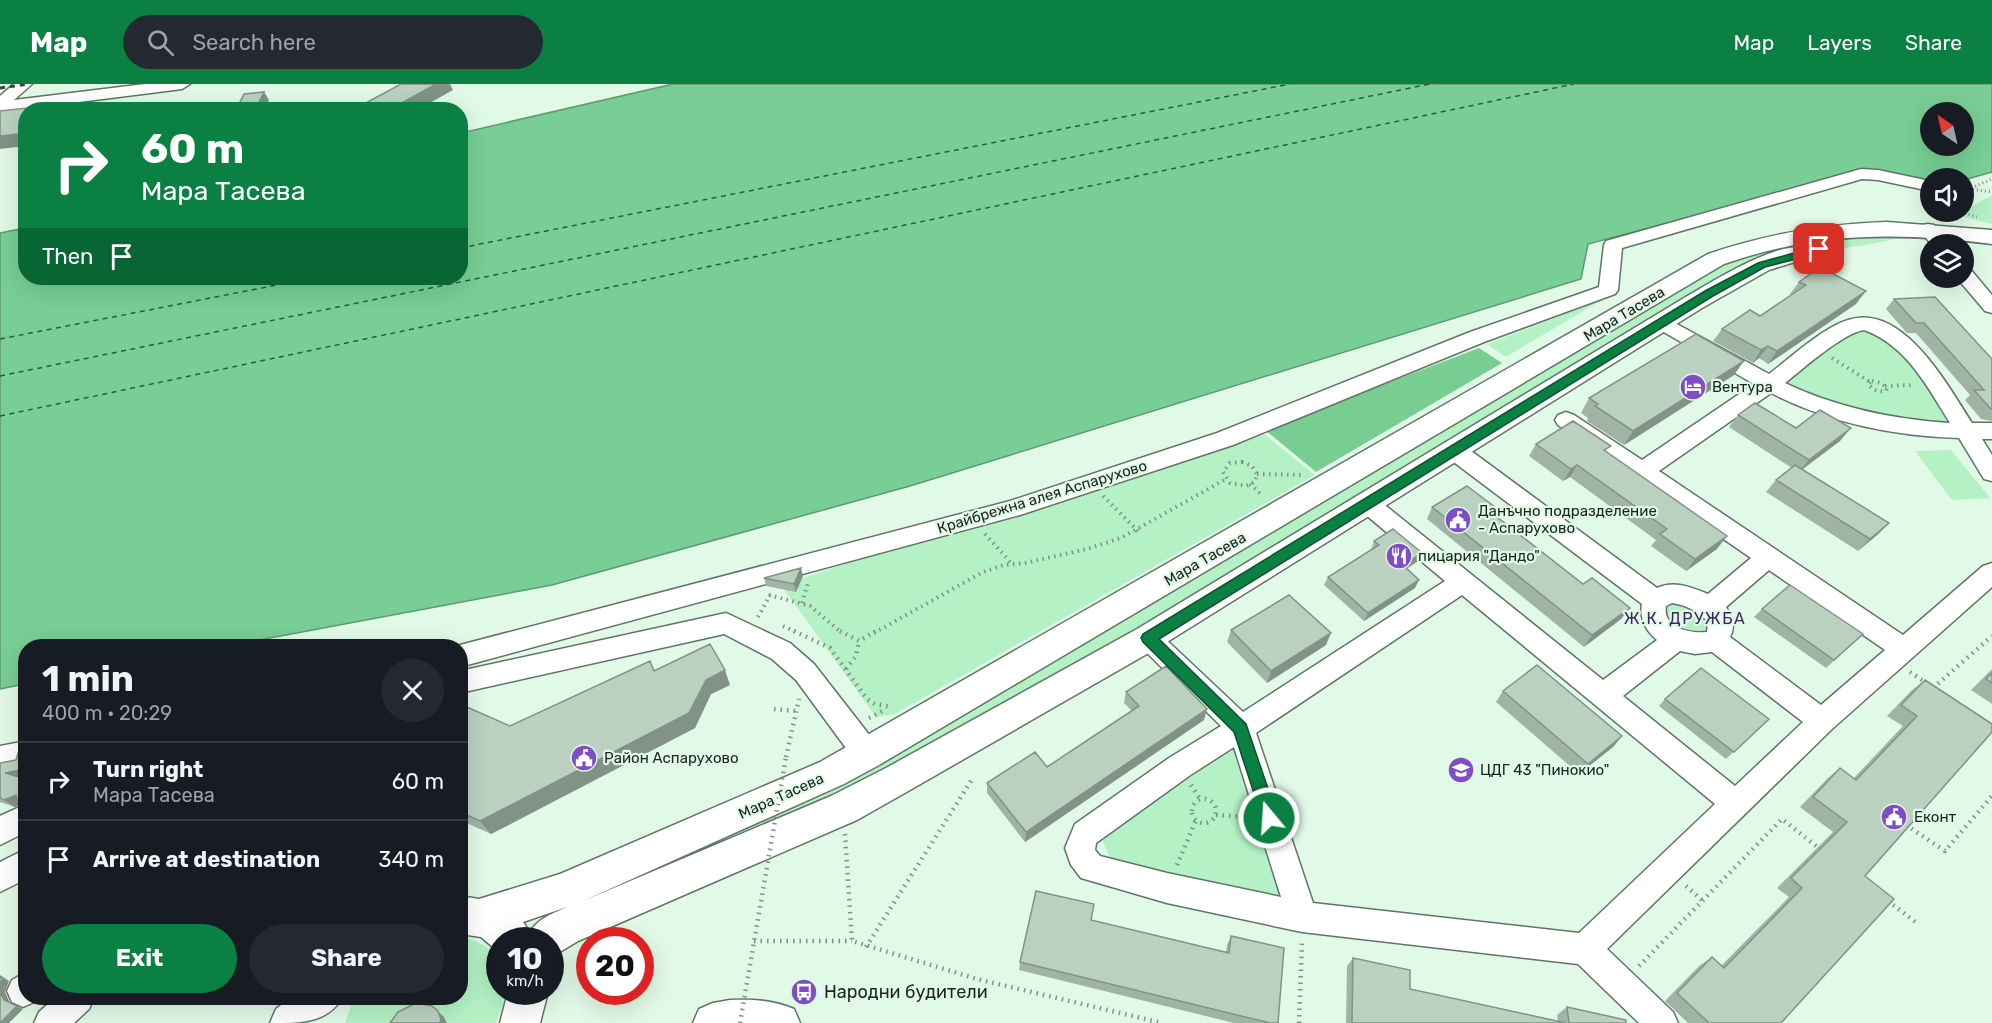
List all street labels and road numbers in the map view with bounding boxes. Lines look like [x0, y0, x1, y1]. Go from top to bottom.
street label: Мара Тасева [1580, 283, 1668, 345]
street label: Крайбрежна алея Аспарухово [935, 456, 1149, 538]
street label: Мара Тасева [1161, 528, 1249, 590]
street label: Мара Тасева [736, 769, 826, 823]

